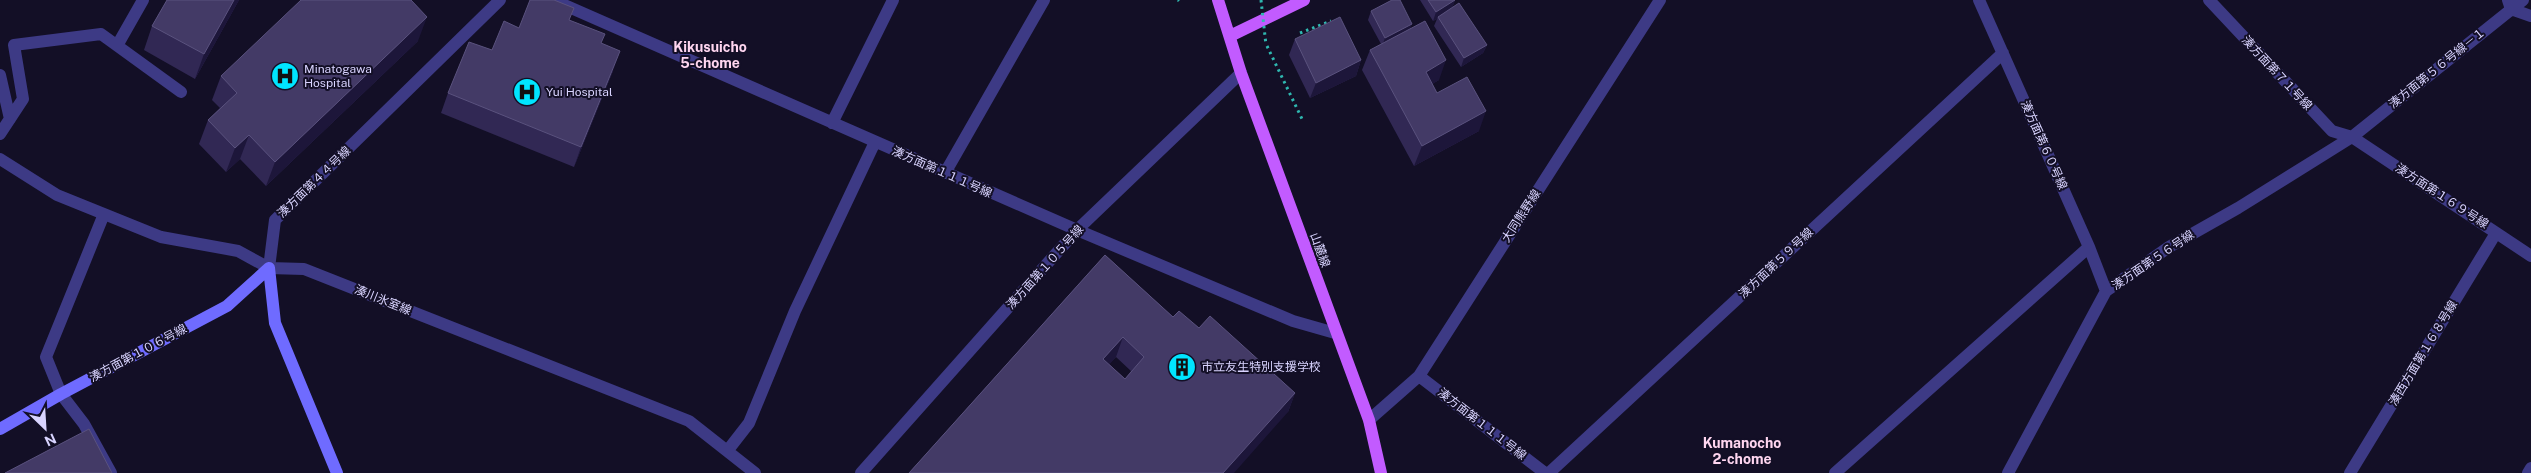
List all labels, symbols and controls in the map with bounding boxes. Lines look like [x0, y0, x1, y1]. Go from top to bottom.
street label: 湊方面第５６号線－１ [2386, 25, 2488, 111]
street label: 湊方面第７１号線 [2239, 33, 2315, 113]
district label: Kikusuicho 5-chome [673, 39, 747, 71]
hospital icon: Minatogawa Hospital [270, 61, 300, 91]
place label: Minatogawa Hospital [304, 62, 372, 90]
hospital icon: Yui Hospital [512, 77, 542, 107]
place label: Yui Hospital [546, 85, 613, 99]
street label: 湊方面第６０号線 [2018, 98, 2070, 192]
street label: 湊方面第４４号線 [275, 144, 353, 220]
street label: 湊方面第１１１号線 [890, 144, 994, 200]
street label: 湊方面第１６９号線 [2393, 161, 2491, 231]
street label: 大同熊野線 [1499, 187, 1543, 245]
street label: 湊方面第１０５号線 [1004, 222, 1086, 312]
street label: 湊方面第５９号線 [1736, 225, 1816, 301]
street label: 湊方面第５６号線 [2109, 227, 2197, 293]
street label: 山麓線 [1307, 231, 1333, 269]
street label: 湊川氷室線 [353, 282, 413, 318]
street label: 湊西方面第１６８号線 [2386, 298, 2460, 408]
street label: 湊方面第１０６号線 [87, 321, 189, 385]
building icon: 市立友生特別支援学校 [1167, 352, 1197, 382]
place label: 市立友生特別支援学校 [1201, 360, 1321, 374]
street label: 湊方面第１１１号線 [1435, 385, 1529, 463]
north arrow [20, 403, 70, 453]
text: N [42, 430, 59, 449]
district label: Kumanocho 2-chome [1703, 435, 1781, 467]

